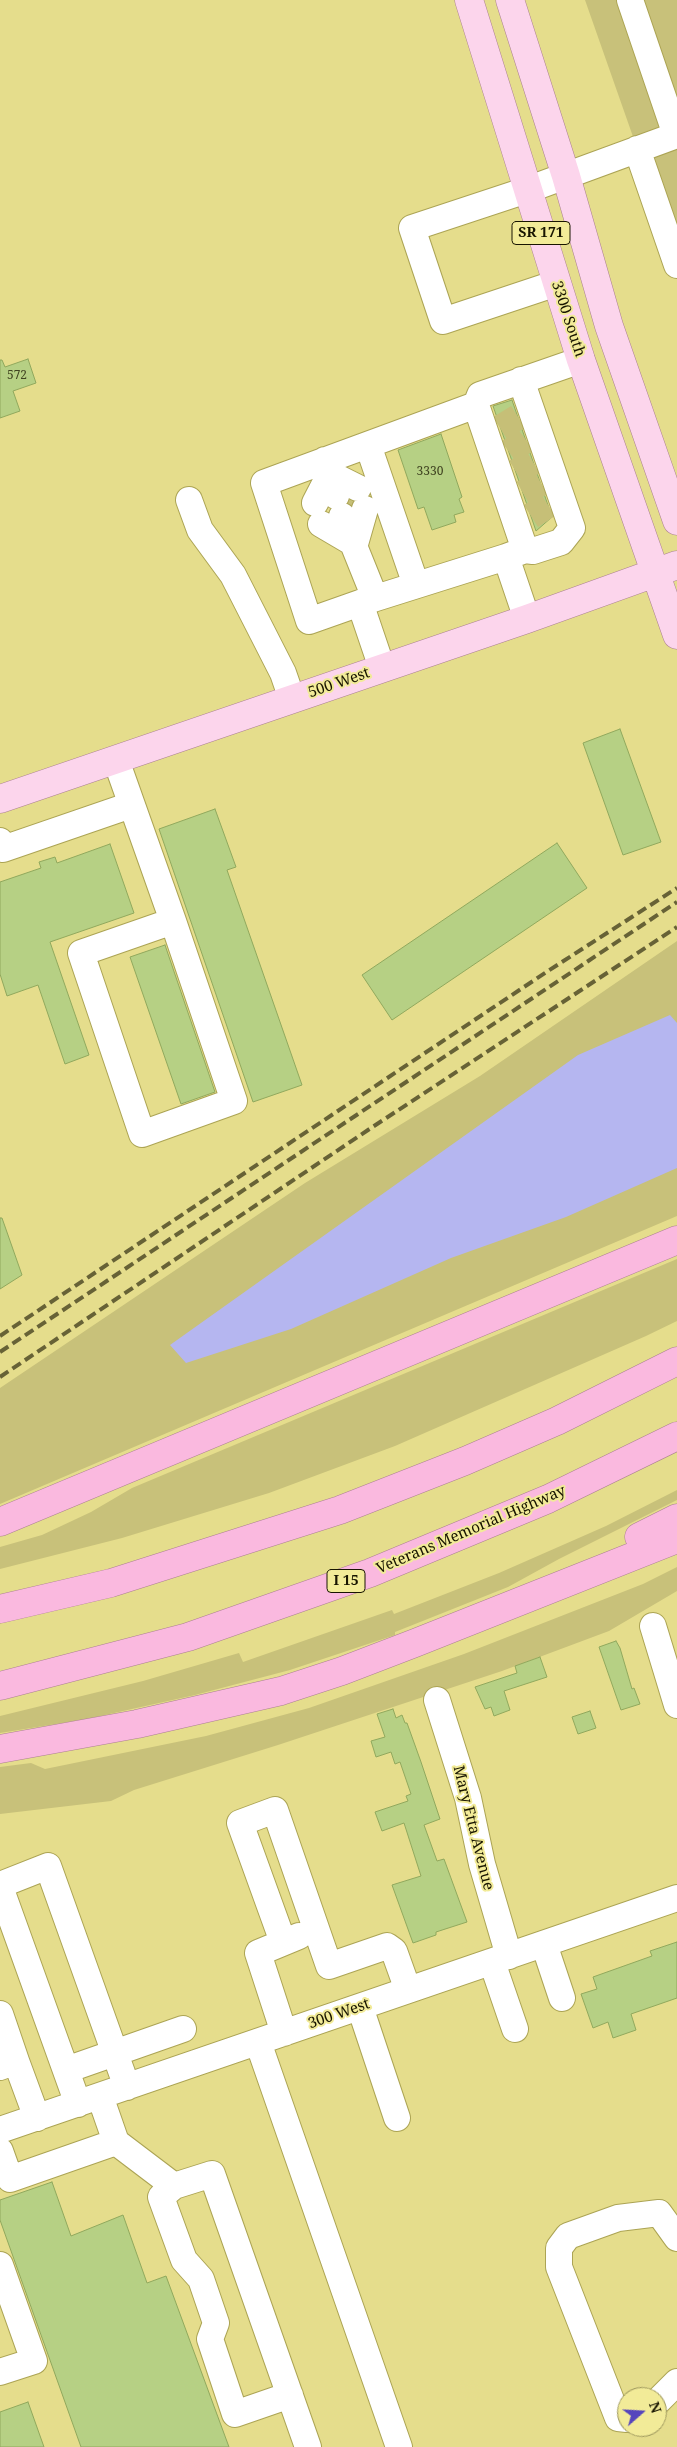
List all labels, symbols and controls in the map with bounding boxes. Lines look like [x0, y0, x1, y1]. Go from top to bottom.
road number: SR 171 [512, 222, 570, 244]
street label: 3300 South [547, 279, 589, 359]
house number: 572 [7, 369, 27, 383]
house number: 3330 [417, 465, 443, 479]
street label: 500 West [306, 664, 372, 702]
street label: Veterans Memorial Highway [374, 1482, 568, 1578]
road number: I 15 [327, 1570, 365, 1592]
street label: Mary Etta Avenue [449, 1764, 497, 1892]
street label: 300 West [306, 1995, 372, 2033]
north arrow [617, 2387, 667, 2437]
text: N [645, 2399, 666, 2416]

